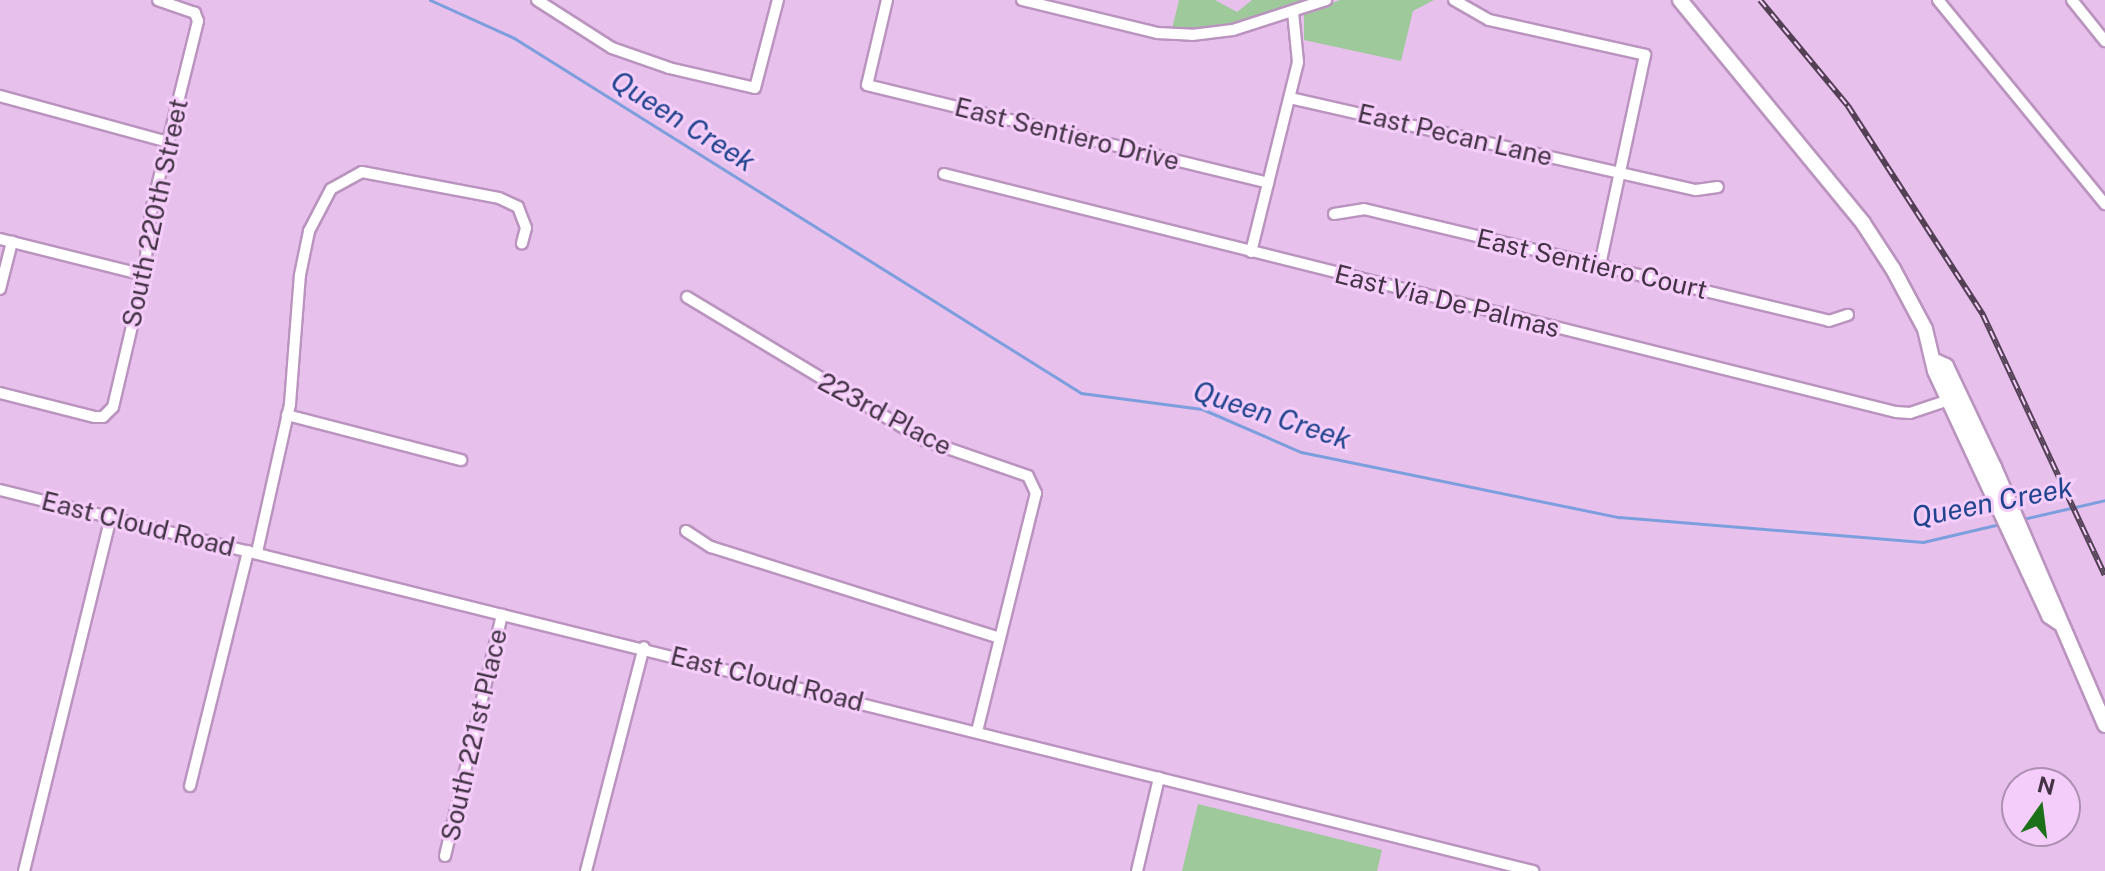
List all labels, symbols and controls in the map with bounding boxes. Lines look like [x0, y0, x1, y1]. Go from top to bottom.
water label: Queen Creek [605, 63, 761, 179]
street label: East Sentiero Drive [951, 91, 1183, 177]
street label: South 220th Street [116, 96, 194, 330]
street label: East Pecan Lane [1355, 97, 1555, 173]
street label: East Sentiero Court [1474, 222, 1710, 306]
street label: East Via De Palmas [1331, 258, 1563, 344]
street label: 223rd Place [813, 366, 957, 462]
water label: Queen Creek [1189, 374, 1355, 456]
water label: Queen Creek [1909, 470, 2075, 534]
street label: East Cloud Road [38, 485, 238, 563]
street label: South 221st Place [434, 626, 514, 844]
street label: East Cloud Road [667, 640, 867, 718]
north arrow [2001, 767, 2081, 847]
text: N [2035, 771, 2058, 800]

